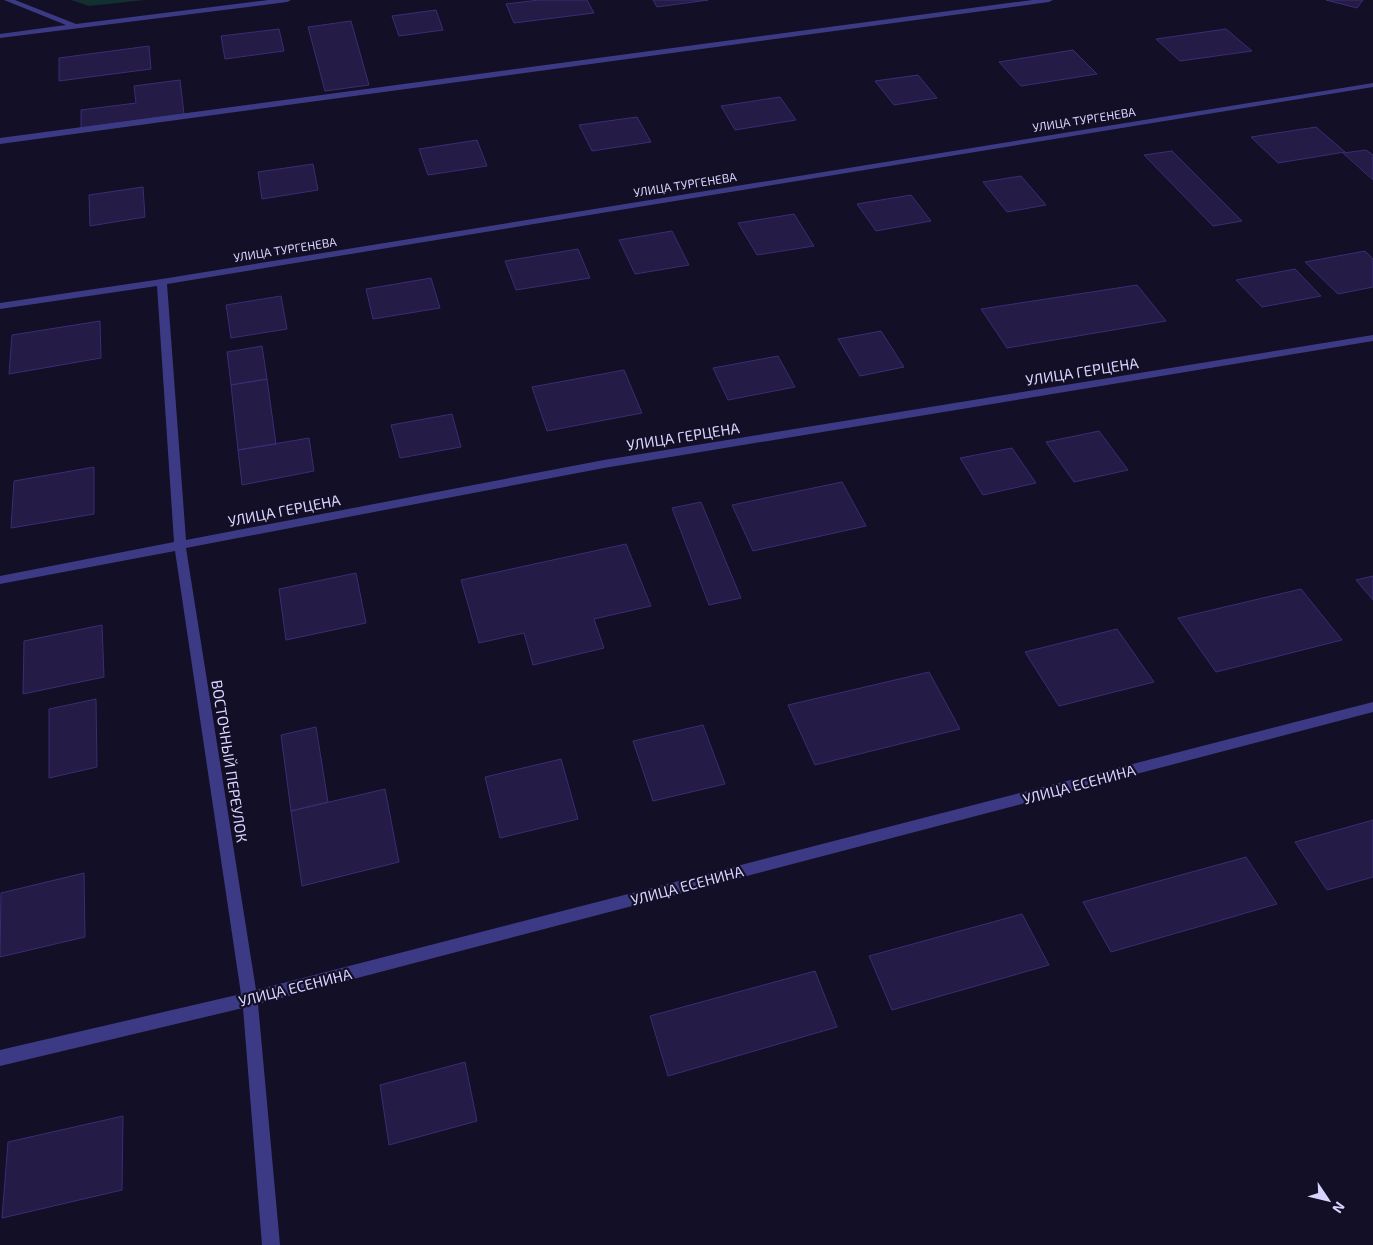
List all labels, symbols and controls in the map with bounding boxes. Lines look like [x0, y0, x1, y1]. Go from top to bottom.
street label: УЛИЦА ТУРГЕНЕВА [1031, 104, 1137, 134]
street label: УЛИЦА ТУРГЕНЕВА [632, 169, 738, 199]
street label: УЛИЦА ТУРГЕНЕВА [232, 234, 338, 264]
street label: УЛИЦА ГЕРЦЕНА [1024, 353, 1140, 389]
street label: УЛИЦА ГЕРЦЕНА [625, 418, 741, 454]
street label: УЛИЦА ГЕРЦЕНА [226, 490, 342, 530]
street label: ВОСТОЧНЫЙ ПЕРЕУЛОК [208, 678, 252, 844]
street label: УЛИЦА ЕСЕНИНА [1021, 760, 1138, 808]
street label: УЛИЦА ЕСЕНИНА [629, 861, 746, 909]
street label: УЛИЦА ЕСЕНИНА [237, 964, 354, 1010]
north arrow [1303, 1175, 1353, 1225]
text: N [1329, 1199, 1349, 1217]

